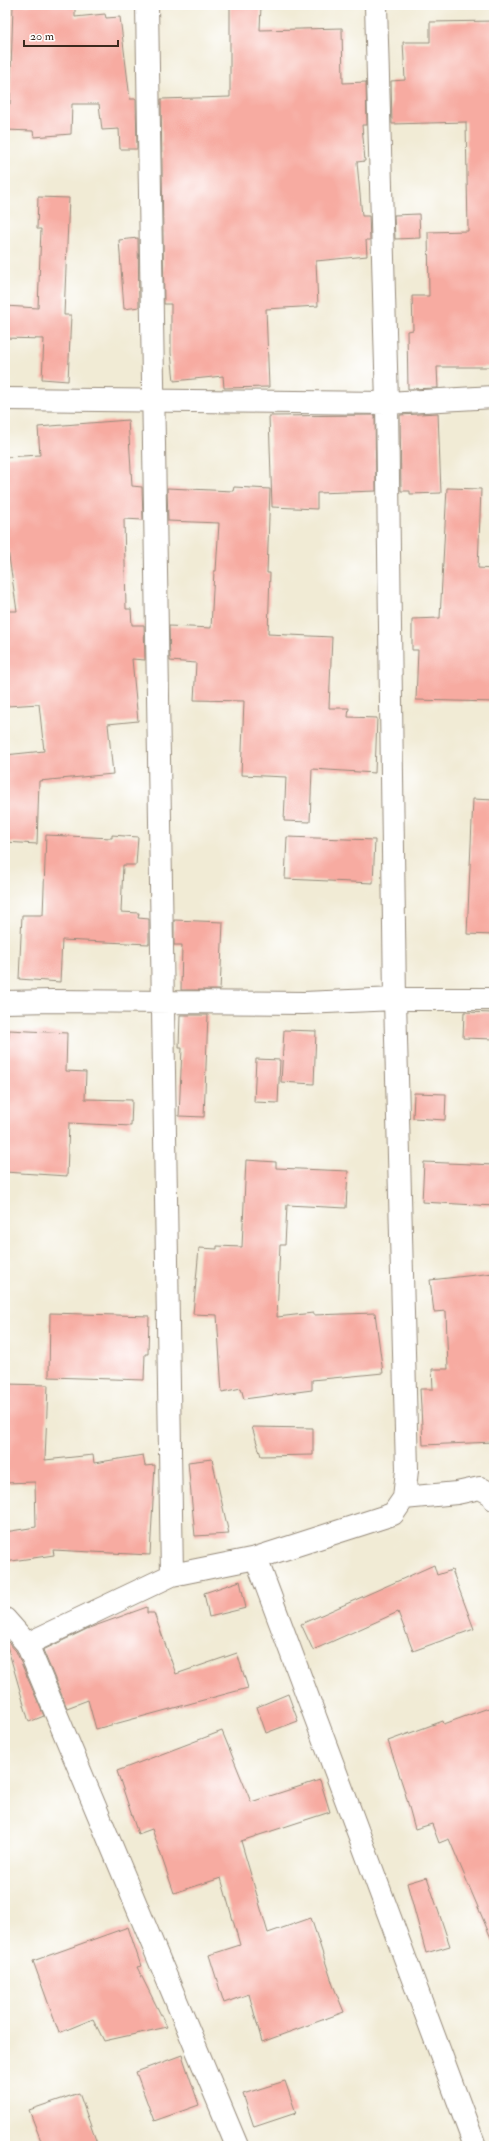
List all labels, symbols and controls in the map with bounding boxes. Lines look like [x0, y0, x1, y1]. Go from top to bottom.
scale bar [24, 22, 118, 48]
text: 20 m [30, 29, 55, 44]

